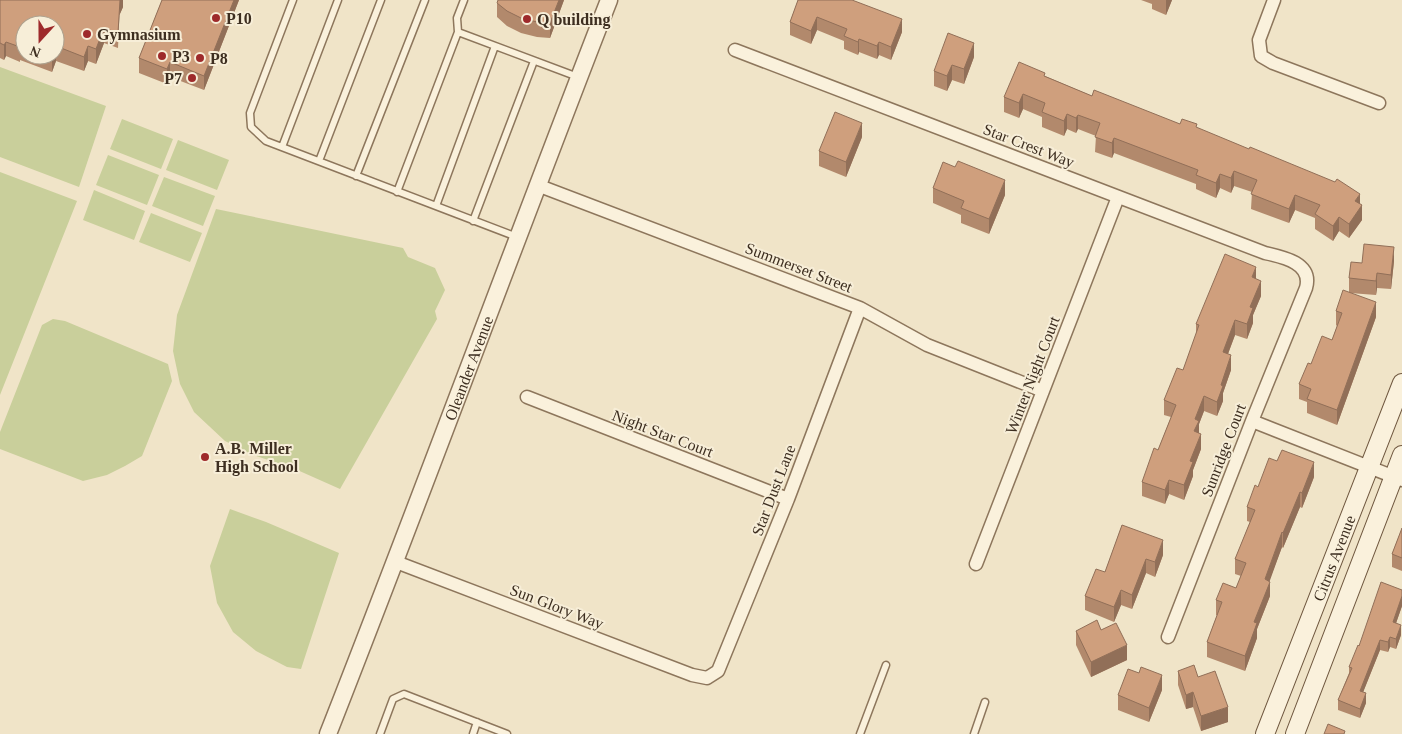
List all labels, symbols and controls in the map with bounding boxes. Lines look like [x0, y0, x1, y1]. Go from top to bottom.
place label: P10 [226, 10, 252, 27]
place label: Q building [537, 11, 610, 29]
marker: P10 [210, 12, 222, 24]
marker: Q building [521, 13, 533, 25]
north arrow [15, 15, 65, 65]
place label: Gymnasium [97, 26, 181, 44]
marker: Gymnasium [81, 28, 93, 40]
text: N [28, 43, 43, 60]
place label: P3 [172, 48, 190, 65]
marker: P3 [156, 50, 168, 62]
place label: P8 [210, 50, 228, 67]
marker: P8 [194, 52, 206, 64]
place label: P7 [164, 70, 182, 87]
marker: P7 [186, 72, 198, 84]
street label: Star Crest Way [981, 120, 1077, 172]
street label: Summerset Street [743, 239, 855, 296]
street label: Winter Night Court [1002, 313, 1064, 437]
street label: Oleander Avenue [441, 314, 496, 423]
street label: Sunridge Court [1198, 401, 1250, 499]
street label: Night Star Court [610, 406, 716, 462]
place label: A.B. Miller High School [215, 440, 299, 476]
street label: Star Dust Lane [748, 442, 799, 538]
marker: A.B. Miller High School [199, 451, 211, 463]
street label: Citrus Avenue [1310, 513, 1359, 604]
street label: Sun Glory Way [507, 581, 606, 633]

